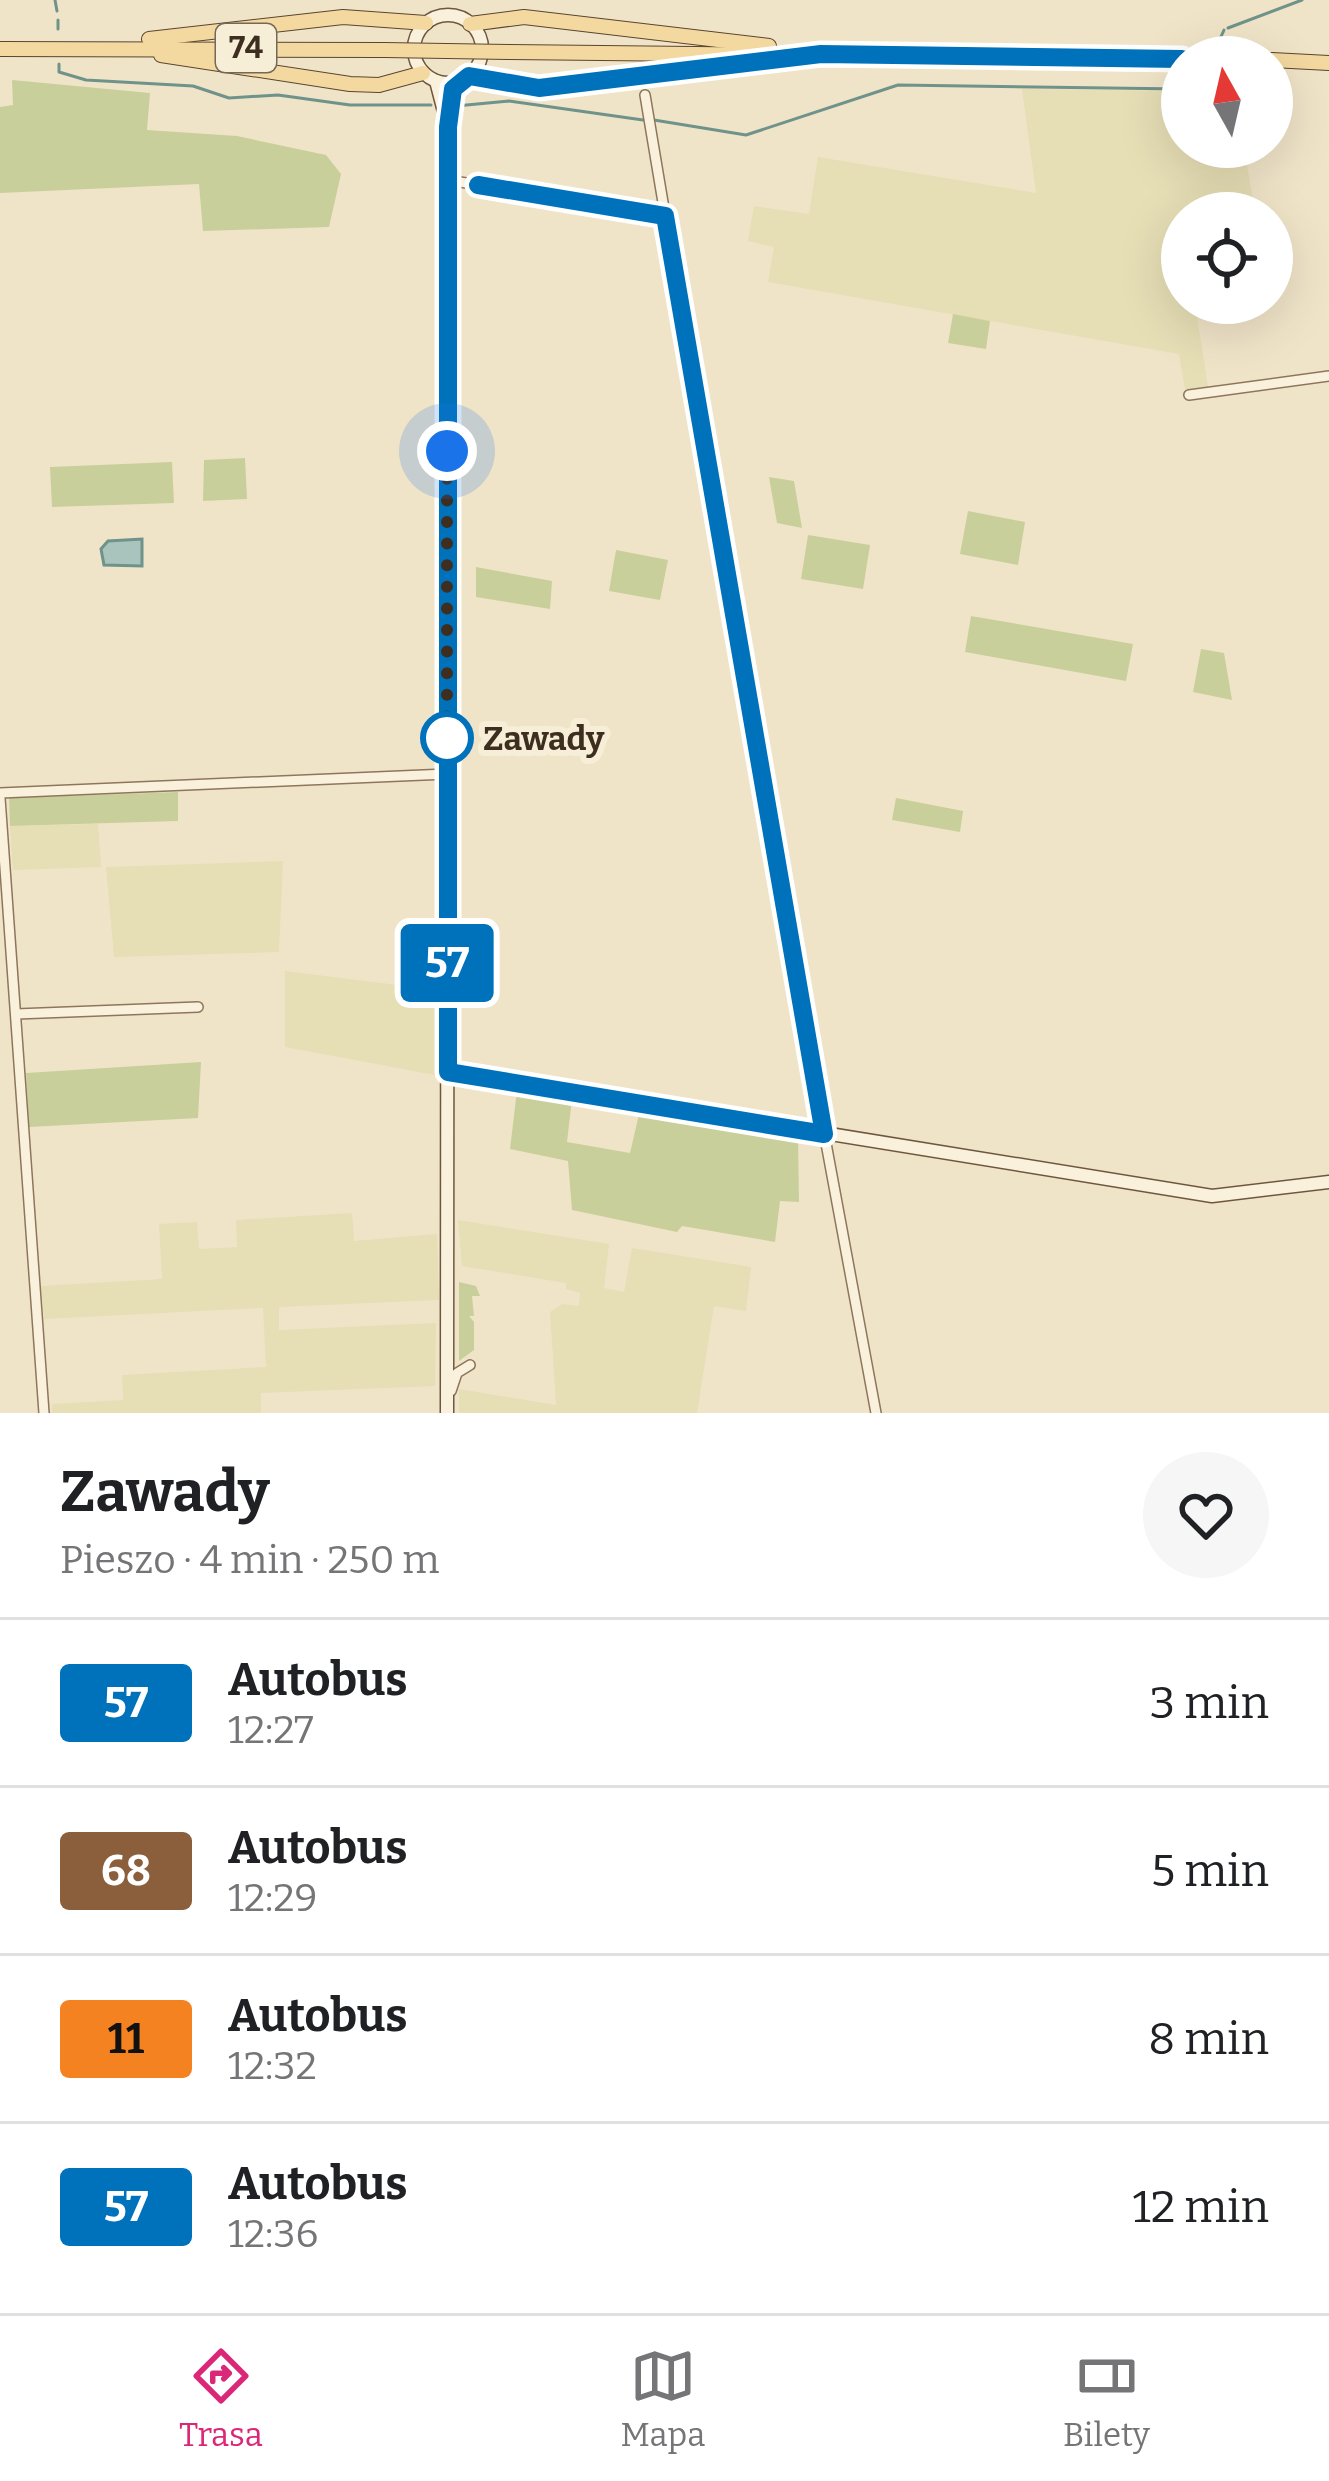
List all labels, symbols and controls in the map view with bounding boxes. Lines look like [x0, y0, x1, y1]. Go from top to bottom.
road number: 74 [216, 24, 276, 72]
north arrow [1161, 36, 1293, 168]
map controls [1161, 36, 1293, 324]
button: locate [1161, 192, 1293, 324]
your location [417, 421, 477, 481]
marker: Zawady [422, 713, 472, 763]
place label: Zawady [483, 719, 605, 759]
line badge: 57 [393, 924, 501, 1002]
text: 57 [425, 938, 469, 988]
button: heart [1143, 1452, 1269, 1578]
text: Zawady [60, 1458, 270, 1526]
text: Pieszo · 4 min · 250 m [60, 1537, 439, 1583]
text: Autobus [228, 1653, 408, 1707]
text: 3 min [1150, 1676, 1269, 1730]
text: 57 [104, 1678, 148, 1728]
text: 12:27 [228, 1707, 314, 1753]
text: Autobus [228, 1821, 408, 1875]
text: 5 min [1151, 1844, 1269, 1898]
text: 68 [101, 1846, 151, 1896]
text: 12:29 [228, 1875, 317, 1921]
text: Autobus [228, 1989, 408, 2043]
text: 8 min [1148, 2012, 1269, 2066]
text: 11 [108, 2014, 144, 2064]
text: 12:32 [228, 2043, 317, 2089]
text: Autobus [228, 2157, 408, 2211]
text: 12 min [1132, 2180, 1269, 2234]
text: 57 [104, 2182, 148, 2232]
text: 12:36 [228, 2211, 318, 2257]
tab: Trasa [179, 2343, 263, 2455]
tab: Mapa [621, 2343, 705, 2455]
tab: Bilety [1063, 2343, 1150, 2455]

